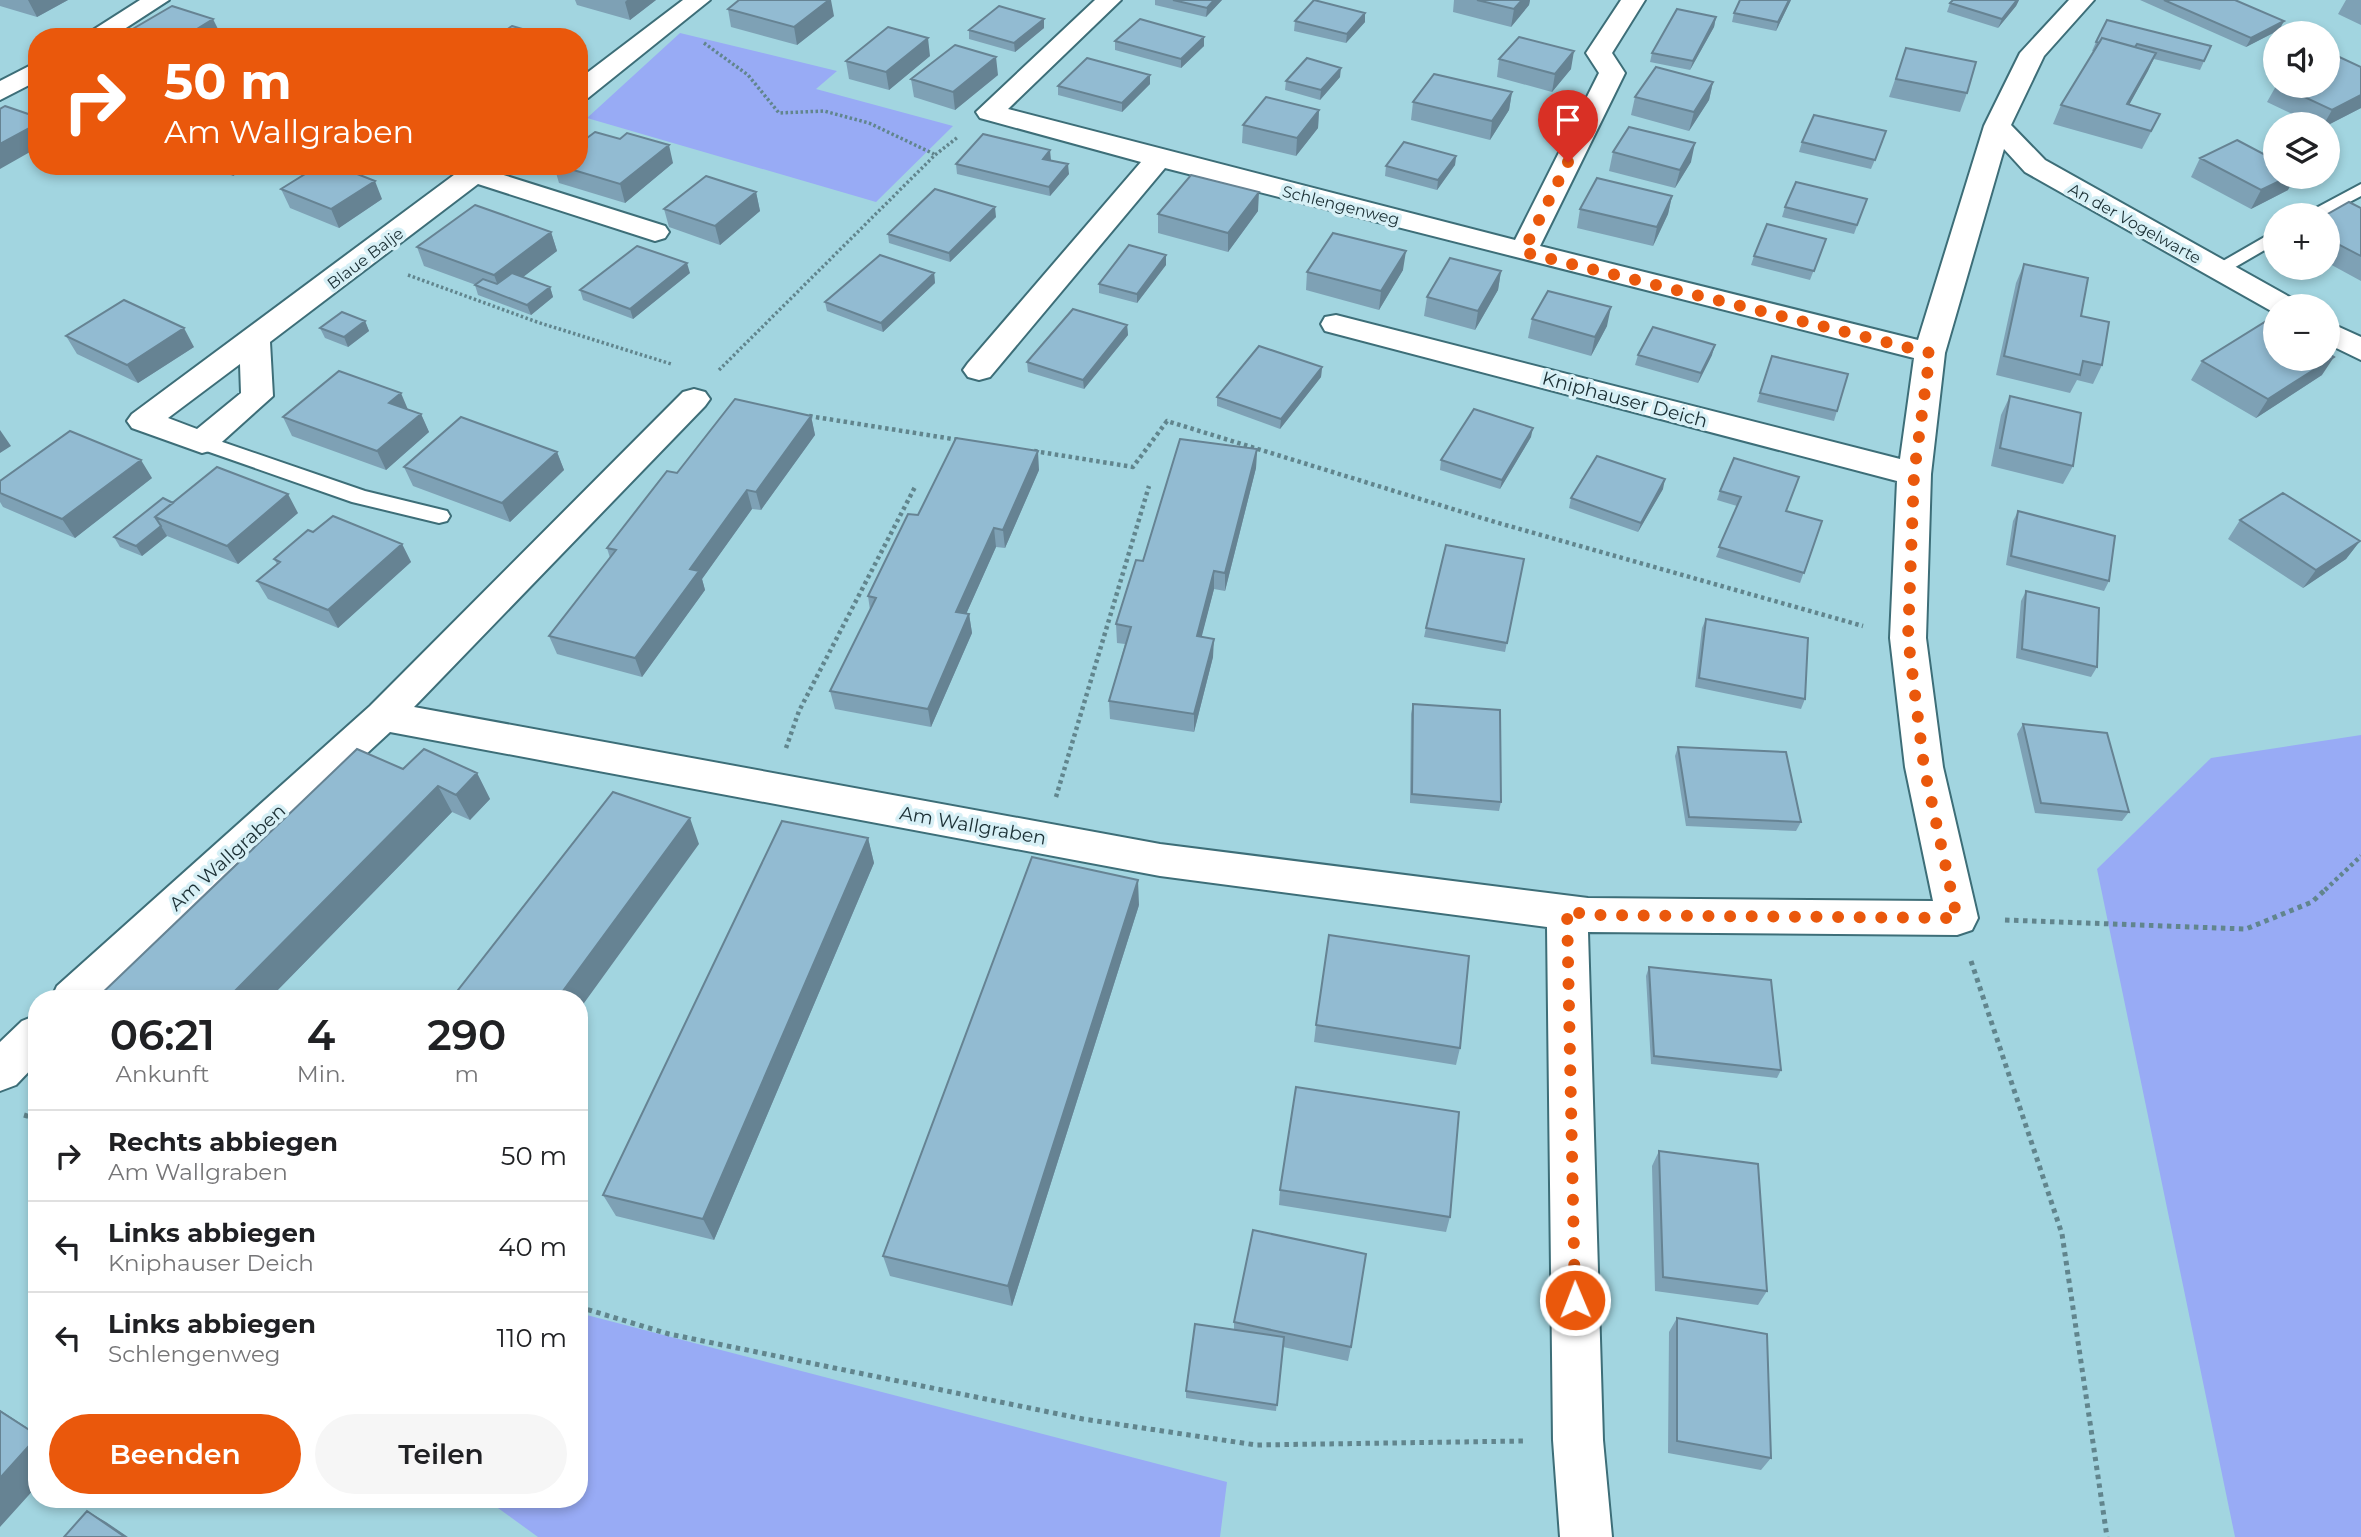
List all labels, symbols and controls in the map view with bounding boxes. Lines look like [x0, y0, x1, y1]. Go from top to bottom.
map controls [2263, 21, 2340, 371]
button: sound [2263, 21, 2340, 98]
text: 50 m [164, 52, 292, 111]
icon: right [49, 56, 140, 147]
pin [1538, 90, 1598, 162]
icon: arrive [1549, 101, 1587, 139]
text: Am Wallgraben [164, 112, 414, 151]
button: layers [2263, 112, 2340, 189]
street label: An der Vogelwarte [2065, 179, 2204, 268]
street label: Schlengenweg [1280, 182, 1401, 229]
button: + [2263, 203, 2340, 280]
street label: Blaue Balje [324, 224, 407, 293]
button: − [2263, 294, 2340, 371]
street label: Kniphauser Deich [1540, 366, 1710, 433]
street label: Am Wallgraben [164, 799, 290, 916]
street label: Am Wallgraben [898, 801, 1048, 850]
text: 06:21 [110, 1009, 215, 1061]
text: 4 [307, 1009, 335, 1061]
text: 290 [427, 1009, 506, 1061]
text: Ankunft [116, 1060, 209, 1088]
text: Min. [297, 1060, 345, 1088]
text: m [454, 1060, 479, 1088]
text: Rechts abbiegen [108, 1126, 338, 1158]
icon: right [49, 1137, 87, 1175]
text: 50 m [501, 1140, 567, 1172]
text: Am Wallgraben [108, 1158, 288, 1186]
text: Links abbiegen [108, 1217, 316, 1249]
icon: left [49, 1228, 87, 1266]
text: 40 m [498, 1231, 567, 1263]
text: Kniphauser Deich [108, 1249, 314, 1277]
position arrow [1538, 1263, 1612, 1337]
text: Links abbiegen [108, 1308, 316, 1340]
icon: left [49, 1319, 87, 1357]
text: 110 m [497, 1322, 567, 1354]
text: Schlengenweg [108, 1340, 281, 1368]
button: Beenden [49, 1414, 301, 1494]
button: Teilen [315, 1414, 567, 1494]

